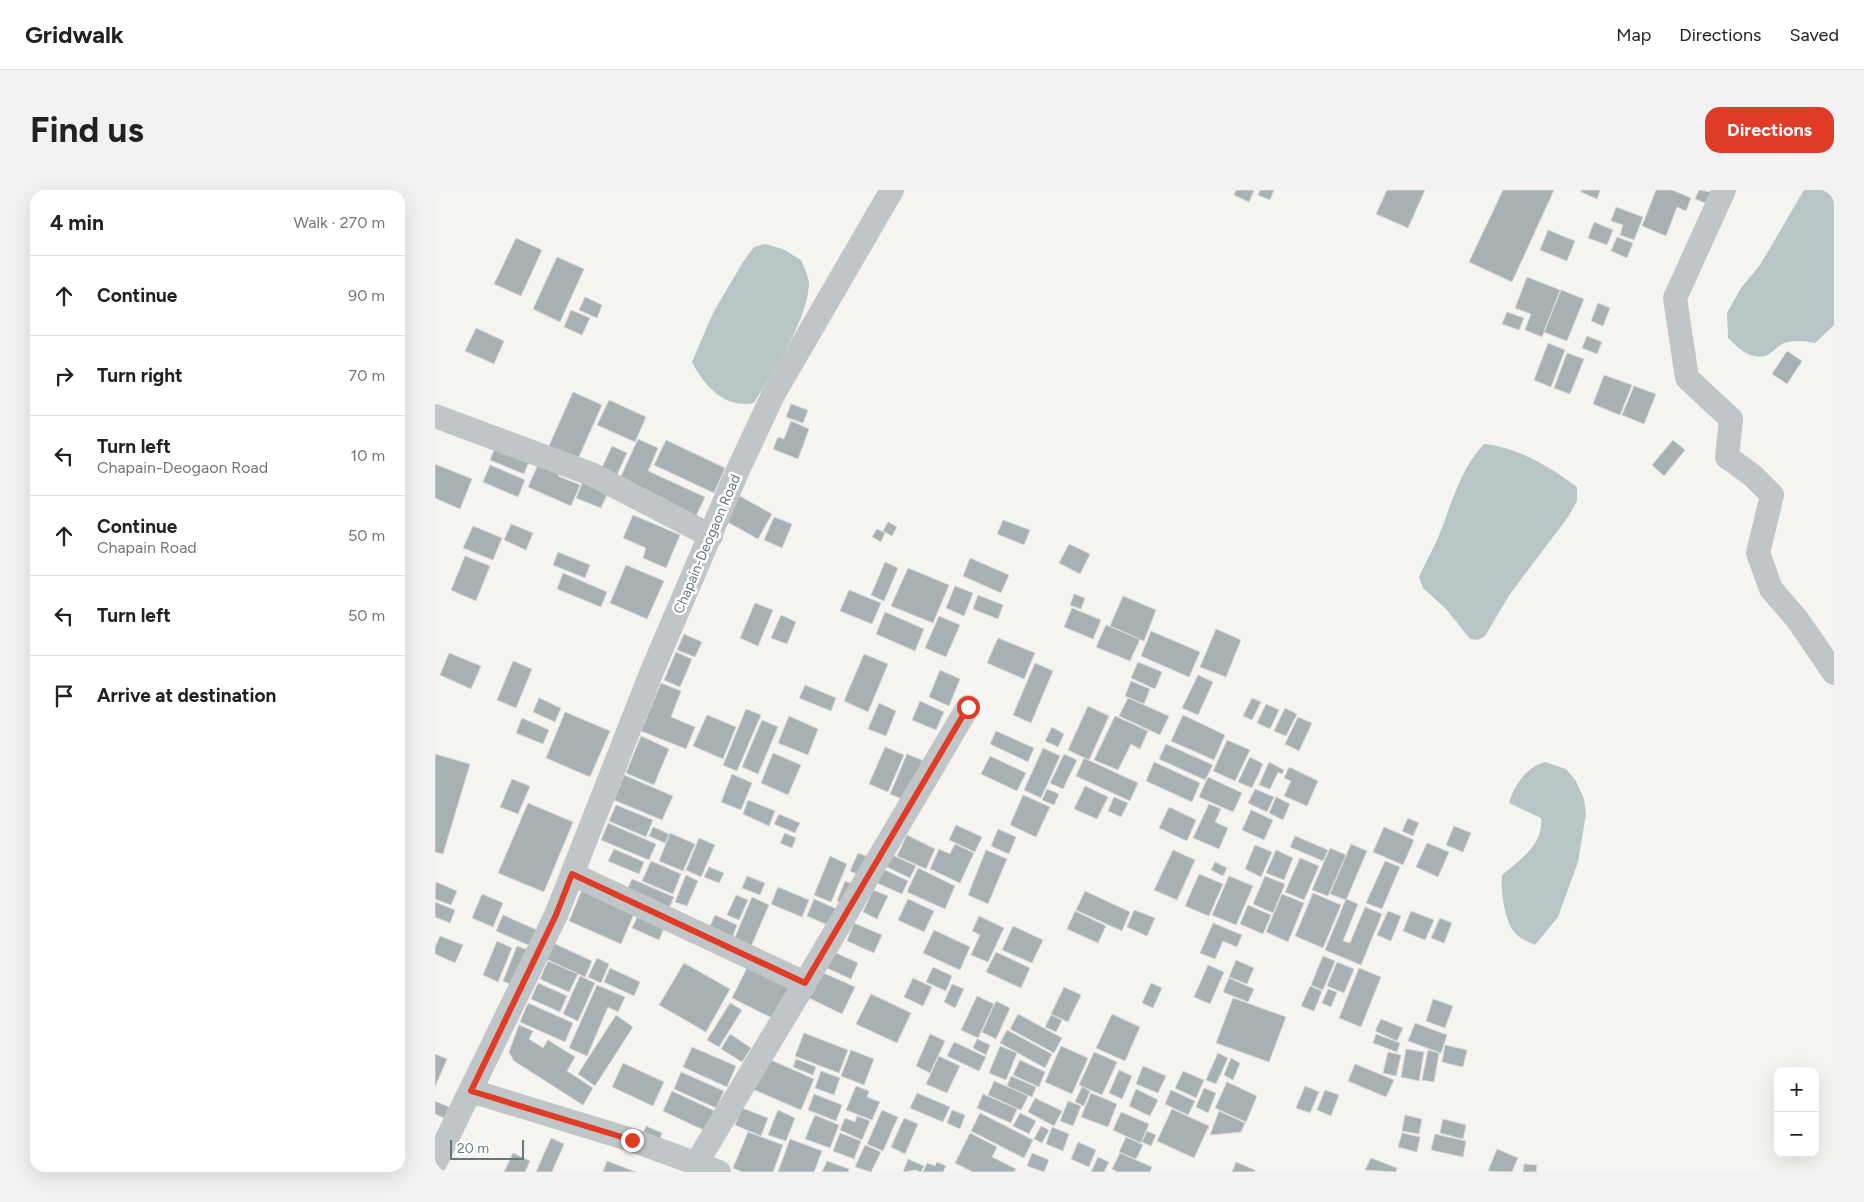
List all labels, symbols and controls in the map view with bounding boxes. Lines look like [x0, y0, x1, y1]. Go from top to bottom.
text: Gridwalk [25, 20, 124, 49]
text: Map [1616, 24, 1651, 46]
text: Directions [1679, 24, 1761, 46]
text: Saved [1789, 24, 1839, 46]
button: Directions [1705, 107, 1834, 153]
text: Find us [30, 109, 144, 151]
text: 4 min [50, 210, 104, 235]
text: Walk · 270 m [294, 213, 385, 232]
icon: ahead [50, 282, 78, 310]
text: Continue [97, 284, 177, 307]
text: 90 m [348, 286, 385, 305]
icon: right [50, 362, 78, 390]
text: Turn right [97, 364, 183, 387]
text: 70 m [349, 366, 385, 385]
text: Turn left [97, 435, 171, 458]
icon: left [50, 442, 78, 470]
text: 10 m [351, 446, 385, 465]
text: Chapain-Deogaon Road [97, 458, 268, 477]
street label: Chapain-Deogaon Road [670, 472, 744, 616]
text: Continue [97, 515, 177, 538]
icon: ahead [50, 522, 78, 550]
text: 50 m [348, 526, 385, 545]
text: Chapain Road [97, 538, 197, 557]
icon: left [50, 602, 78, 630]
text: Turn left [97, 604, 171, 627]
text: 50 m [348, 606, 385, 625]
icon: arrive [50, 682, 78, 710]
text: Arrive at destination [97, 684, 276, 707]
route start [957, 696, 980, 719]
map controls [1774, 1067, 1819, 1157]
button: + [1774, 1067, 1819, 1112]
button: − [1774, 1112, 1819, 1157]
route end [621, 1129, 644, 1152]
scale bar [450, 1137, 524, 1160]
text: 20 m [457, 1140, 489, 1157]

